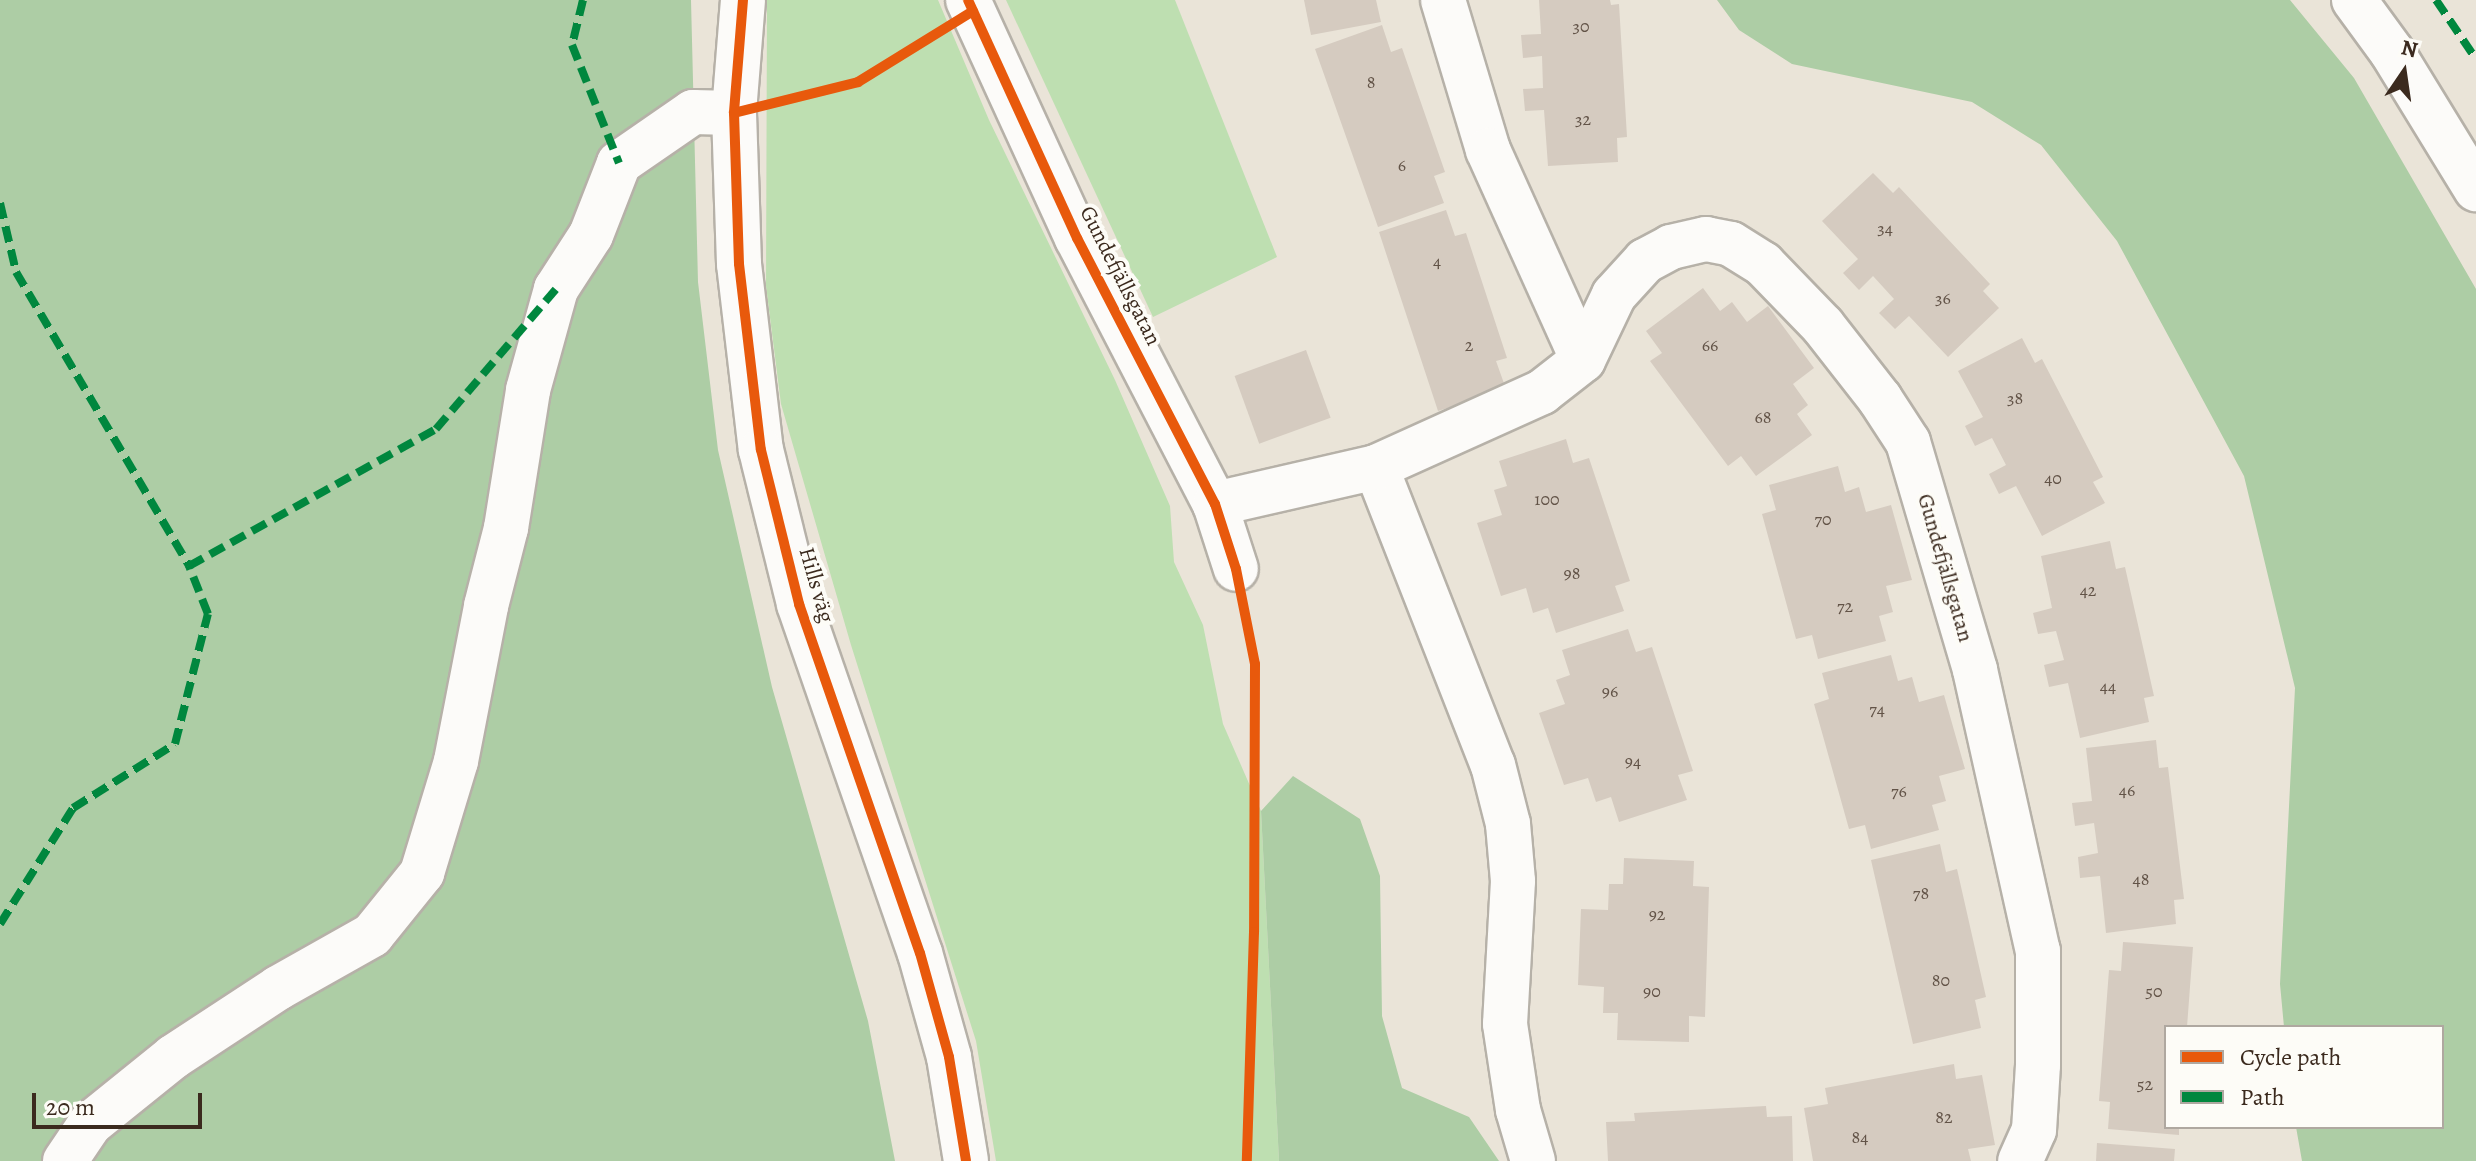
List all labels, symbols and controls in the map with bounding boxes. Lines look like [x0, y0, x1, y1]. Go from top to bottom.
house number: 30 [1572, 15, 1590, 37]
north arrow [2364, 32, 2444, 112]
text: N [2398, 32, 2421, 65]
house number: 8 [1367, 71, 1375, 93]
house number: 32 [1575, 108, 1591, 130]
house number: 6 [1398, 154, 1406, 176]
street label: Gundefjällsgatan [1074, 202, 1166, 350]
house number: 34 [1877, 217, 1893, 239]
house number: 4 [1433, 250, 1441, 272]
house number: 36 [1935, 287, 1951, 309]
house number: 2 [1465, 334, 1473, 356]
house number: 66 [1702, 334, 1718, 356]
house number: 38 [2007, 387, 2023, 409]
house number: 68 [1754, 406, 1772, 428]
house number: 40 [2044, 467, 2062, 489]
house number: 100 [1534, 488, 1560, 510]
street label: Gundefjällsgatan [1911, 491, 1979, 645]
house number: 70 [1814, 508, 1832, 530]
street label: Hills väg [793, 544, 839, 626]
house number: 98 [1564, 562, 1580, 584]
house number: 42 [2080, 579, 2096, 601]
house number: 72 [1837, 595, 1853, 617]
house number: 44 [2100, 675, 2116, 697]
house number: 96 [1602, 680, 1618, 702]
house number: 74 [1869, 698, 1885, 720]
house number: 94 [1625, 750, 1641, 772]
house number: 46 [2119, 779, 2135, 801]
house number: 76 [1891, 780, 1907, 802]
house number: 48 [2133, 868, 2149, 890]
house number: 78 [1913, 882, 1929, 904]
house number: 92 [1649, 903, 1665, 925]
house number: 80 [1932, 969, 1950, 991]
house number: 90 [1643, 980, 1661, 1002]
house number: 50 [2145, 980, 2163, 1002]
legend [2164, 1025, 2444, 1129]
text: Cycle path [2240, 1041, 2341, 1073]
house number: 52 [2137, 1073, 2153, 1095]
scale bar [36, 1077, 206, 1127]
text: Path [2240, 1081, 2285, 1113]
text: 20 m [46, 1091, 95, 1123]
house number: 82 [1935, 1106, 1953, 1128]
house number: 84 [1852, 1126, 1868, 1148]

